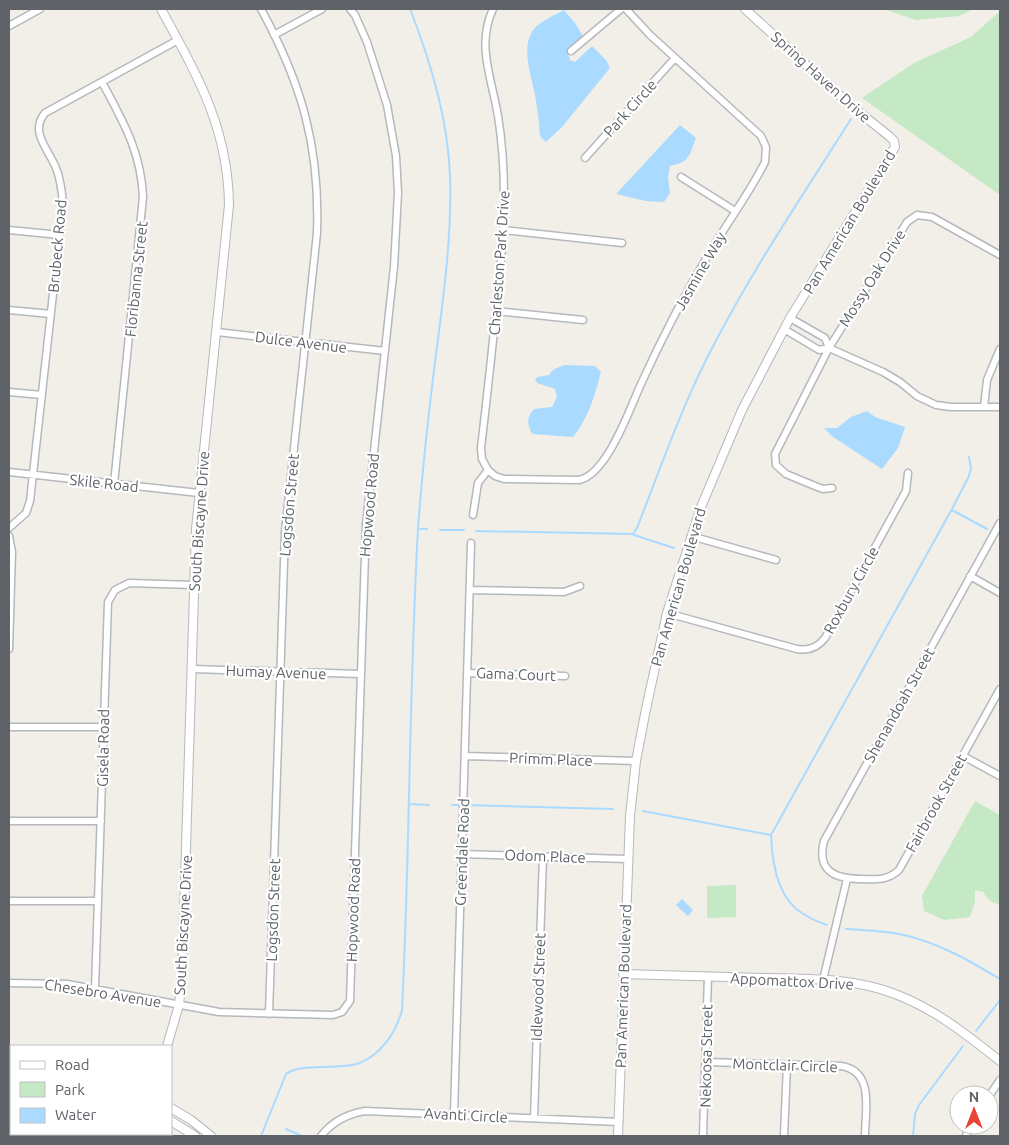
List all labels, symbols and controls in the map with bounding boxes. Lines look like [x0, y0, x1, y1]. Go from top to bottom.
street label: Spring Haven Drive [768, 28, 874, 126]
street label: Park Circle [600, 76, 660, 140]
street label: Pan American Boulevard [799, 147, 899, 297]
street label: Charleston Park Drive [485, 190, 513, 336]
street label: Brubeck Road [44, 199, 70, 293]
street label: Floribanna Street [121, 220, 151, 338]
street label: Mossy Oak Drive [835, 226, 909, 330]
street label: Jasmine Way [671, 229, 729, 313]
street label: Dulce Avenue [254, 328, 348, 356]
street label: South Biscayne Drive [186, 450, 212, 592]
street label: Hopwood Road [356, 452, 382, 558]
street label: Logsdon Street [276, 453, 302, 557]
street label: Skile Road [69, 471, 139, 495]
street label: Pan American Boulevard [647, 506, 709, 668]
street label: Roxbury Circle [820, 543, 882, 637]
street label: Shenandoah Street [860, 645, 938, 765]
street label: Humay Avenue [225, 662, 327, 682]
street label: Gama Court [476, 664, 556, 684]
street label: Gisela Road [94, 709, 112, 787]
street label: Primm Place [509, 749, 593, 769]
street label: Fairbrook Street [902, 751, 970, 855]
street label: Greendale Road [452, 798, 472, 906]
street label: Odom Place [504, 846, 586, 866]
street label: South Biscayne Drive [171, 854, 195, 996]
street label: Logsdon Street [263, 858, 283, 962]
street label: Hopwood Road [343, 858, 363, 962]
street label: Pan American Boulevard [612, 904, 634, 1068]
street label: Idlewood Street [528, 933, 548, 1041]
street label: Appomattox Drive [730, 969, 854, 993]
street label: Chesebro Avenue [43, 975, 163, 1011]
street label: Nekoosa Street [697, 1004, 715, 1108]
legend [10, 1045, 172, 1135]
street label: Montclair Circle [732, 1055, 838, 1075]
text: Road [55, 1056, 90, 1073]
text: Park [55, 1081, 85, 1098]
north arrow [949, 1085, 999, 1135]
text: N [969, 1089, 979, 1105]
street label: Avanti Circle [424, 1104, 508, 1126]
text: Water [55, 1106, 96, 1123]

